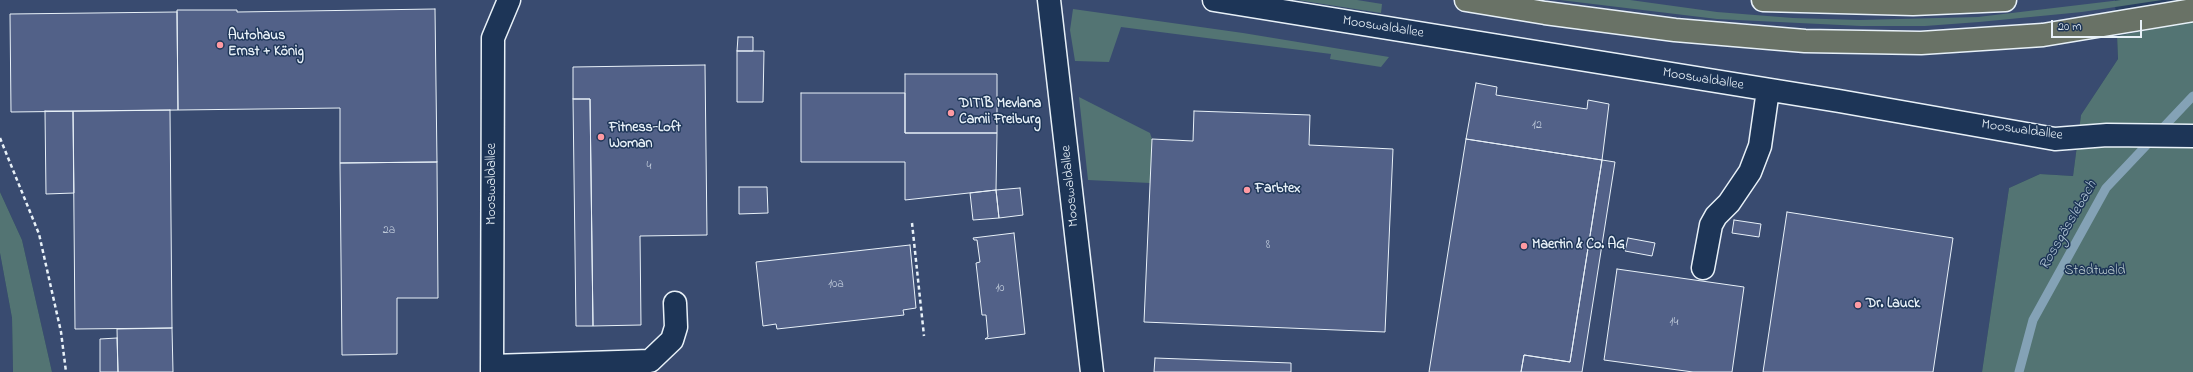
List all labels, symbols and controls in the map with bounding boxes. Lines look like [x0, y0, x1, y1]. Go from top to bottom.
scale bar [2053, 12, 2144, 38]
street label: Mooswaldallee [1341, 13, 1425, 43]
text: 20 m [2058, 18, 2081, 36]
place label: Autohaus Ernst + König [228, 29, 304, 62]
marker: Autohaus Ernst + König [215, 40, 225, 50]
street label: Mooswaldallee [1661, 65, 1745, 95]
place label: DITIB Mevlana Camii Freiburg [959, 97, 1041, 130]
marker: DITIB Mevlana Camii Freiburg [946, 108, 956, 118]
street label: Mooswaldallee [1980, 117, 2064, 145]
house number: 12 [1532, 119, 1542, 133]
place label: Fitness-Loft Woman [609, 121, 681, 154]
marker: Fitness-Loft Woman [596, 132, 606, 142]
street label: Mooswaldallee [485, 143, 501, 225]
street label: Mooswaldallee [1058, 144, 1084, 228]
house number: 4 [647, 160, 651, 174]
water label: Rossgässlebach [2036, 178, 2102, 274]
place label: Farbtex [1255, 182, 1301, 198]
marker: Farbtex [1242, 185, 1252, 195]
house number: 2a [383, 224, 395, 238]
place label: Maertin & Co. AG [1532, 238, 1625, 254]
house number: 8 [1266, 239, 1270, 253]
marker: Maertin & Co. AG [1519, 241, 1529, 251]
park label: Stadtwald [2065, 264, 2125, 280]
house number: 10a [828, 278, 844, 292]
house number: 10 [996, 282, 1004, 296]
place label: Dr. Lauck [1866, 297, 1920, 313]
marker: Dr. Lauck [1853, 300, 1863, 310]
house number: 14 [1670, 316, 1678, 330]

